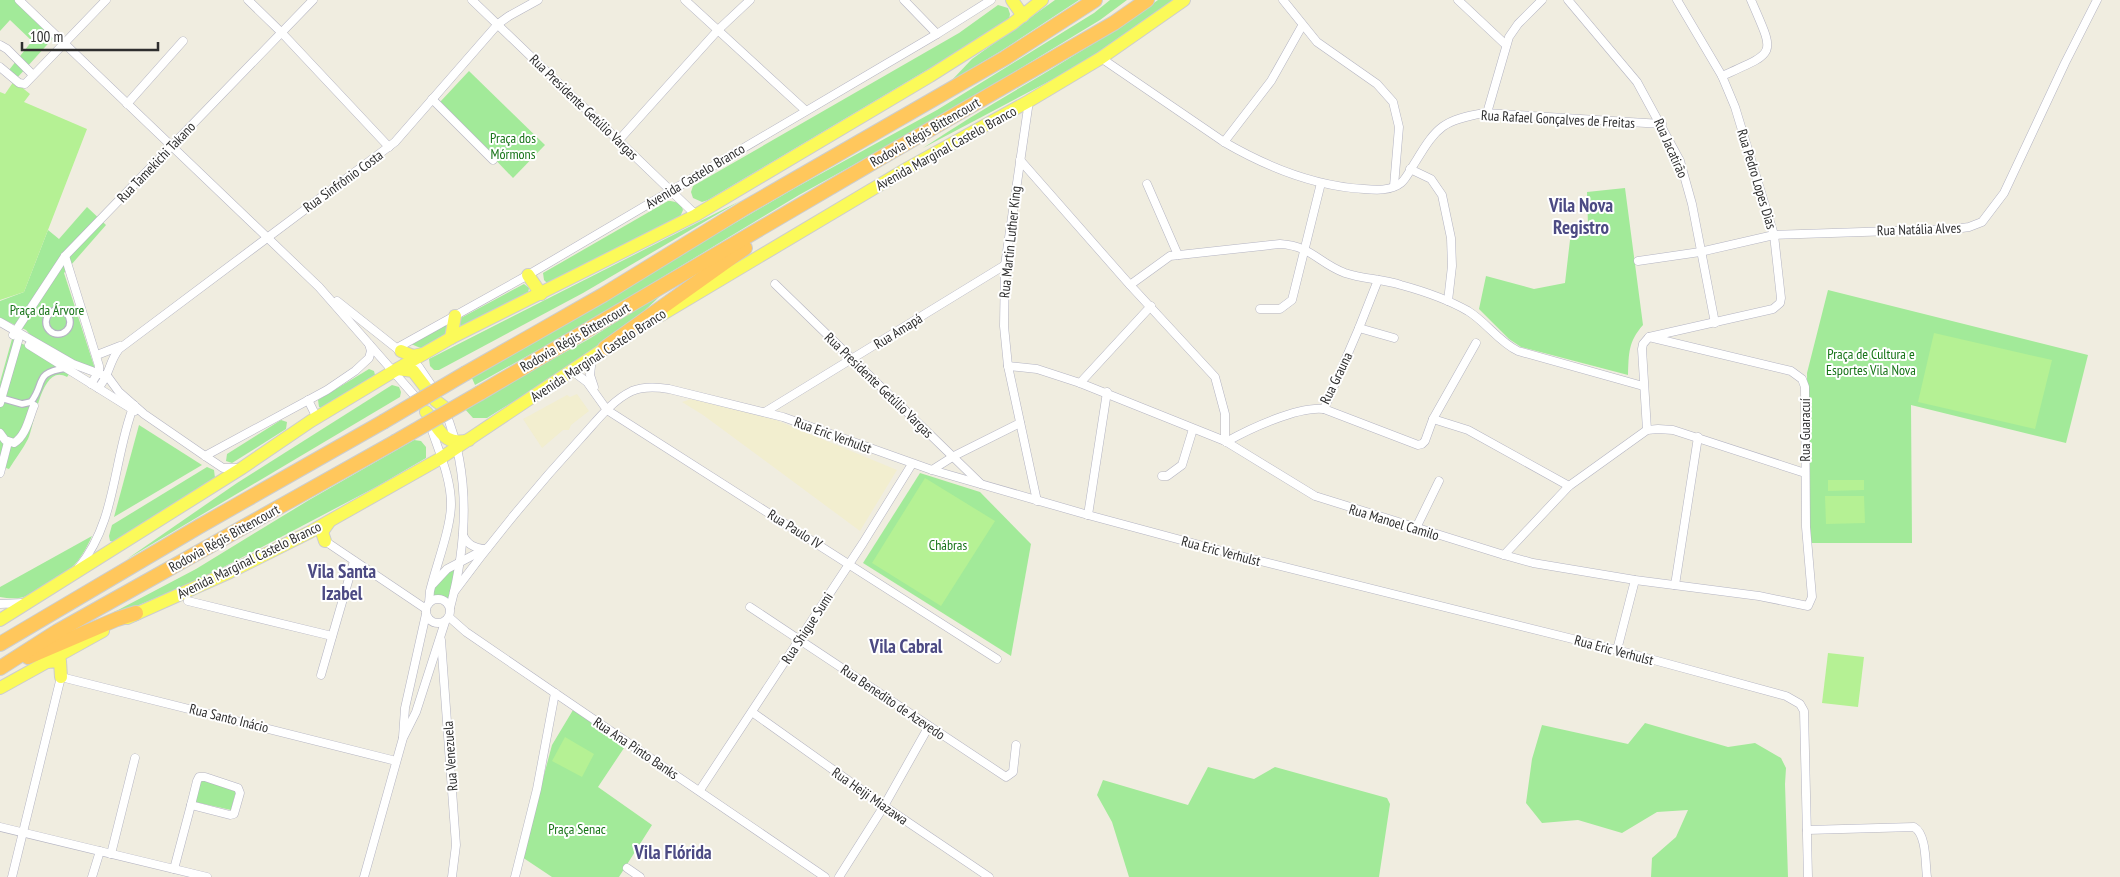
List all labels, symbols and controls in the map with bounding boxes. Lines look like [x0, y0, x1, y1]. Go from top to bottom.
scale bar [22, 20, 159, 52]
text: 100 m [30, 27, 63, 46]
street label: Rua Presidente Getúlio Vargas [526, 50, 642, 164]
street label: Rodovia Régis Bittencourt [867, 93, 983, 171]
street label: Avenida Marginal Castelo Branco [873, 102, 1019, 194]
street label: Rua Rafael Gonçalves de Freitas [1481, 106, 1636, 132]
street label: Rua Jacatirão [1650, 115, 1692, 181]
street label: Rua Tamekichi Takano [113, 118, 199, 206]
street label: Rua Pedro Lopes Dias [1733, 127, 1781, 231]
park label: Praça dos Mórmons [490, 129, 536, 163]
street label: Avenida Castelo Branco [642, 139, 748, 213]
street label: Rua Sinfrônio Costa [299, 146, 387, 216]
street label: Rua Martin Luther King [995, 185, 1025, 299]
district label: Vila Nova Registro [1548, 193, 1613, 239]
street label: Rua Natália Alves [1877, 219, 1962, 239]
street label: Rodovia Régis Bittencourt [517, 298, 633, 376]
park label: Praça da Árvore [10, 301, 85, 319]
street label: Avenida Marginal Castelo Branco [527, 304, 669, 406]
street label: Rua Amapá [870, 309, 926, 353]
street label: Rua Presidente Getúlio Vargas [821, 328, 937, 442]
park label: Praça de Cultura e Esportes Vila Nova [1826, 345, 1916, 379]
street label: Rua Grauna [1316, 349, 1356, 407]
street label: Rua Guaracuí [1796, 398, 1814, 462]
street label: Rua Eric Verhulst [792, 413, 874, 457]
street label: Rodovia Régis Bittencourt [165, 500, 283, 576]
street label: Rua Manoel Camilo [1347, 500, 1441, 544]
street label: Rua Paulo IV [764, 505, 826, 553]
street label: Avenida Marginal Castelo Branco [174, 517, 324, 603]
street label: Rua Eric Verhulst [1180, 532, 1263, 570]
park label: Chábras [929, 536, 967, 554]
district label: Vila Santa Izabel [307, 559, 376, 605]
street label: Rua Shigue Sumi [777, 589, 837, 667]
street label: Rua Eric Verhulst [1573, 631, 1656, 669]
district label: Vila Cabral [869, 634, 943, 658]
street label: Rua Benedito de Azevedo [837, 660, 949, 744]
street label: Rua Santo Inácio [188, 699, 270, 737]
street label: Rua Ana Pinto Banks [590, 713, 682, 783]
street label: Rua Venezuela [439, 720, 461, 792]
street label: Rua Heiji Miazawa [828, 763, 912, 829]
park label: Praça Senac [548, 820, 606, 838]
district label: Vila Flórida [633, 840, 712, 864]

